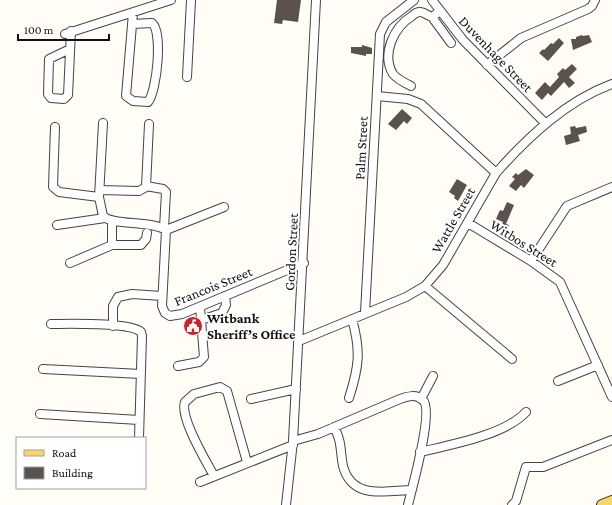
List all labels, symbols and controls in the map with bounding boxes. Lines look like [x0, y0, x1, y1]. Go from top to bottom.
street label: Duvenhage Street [456, 13, 536, 95]
scale bar [18, 16, 109, 42]
text: 100 m [24, 23, 54, 37]
street label: Palm Street [351, 115, 371, 180]
street label: Wattle Street [428, 184, 478, 256]
street label: Gordon Street [281, 212, 301, 291]
street label: Witbos Street [488, 216, 561, 270]
street label: Francois Street [172, 263, 255, 309]
place label: Witbank Sheriff’s Office [206, 310, 296, 342]
public building icon: Witbank Sheriff’s Office [182, 315, 204, 337]
legend [16, 437, 146, 489]
text: Road [52, 446, 77, 460]
text: Building [52, 466, 93, 480]

